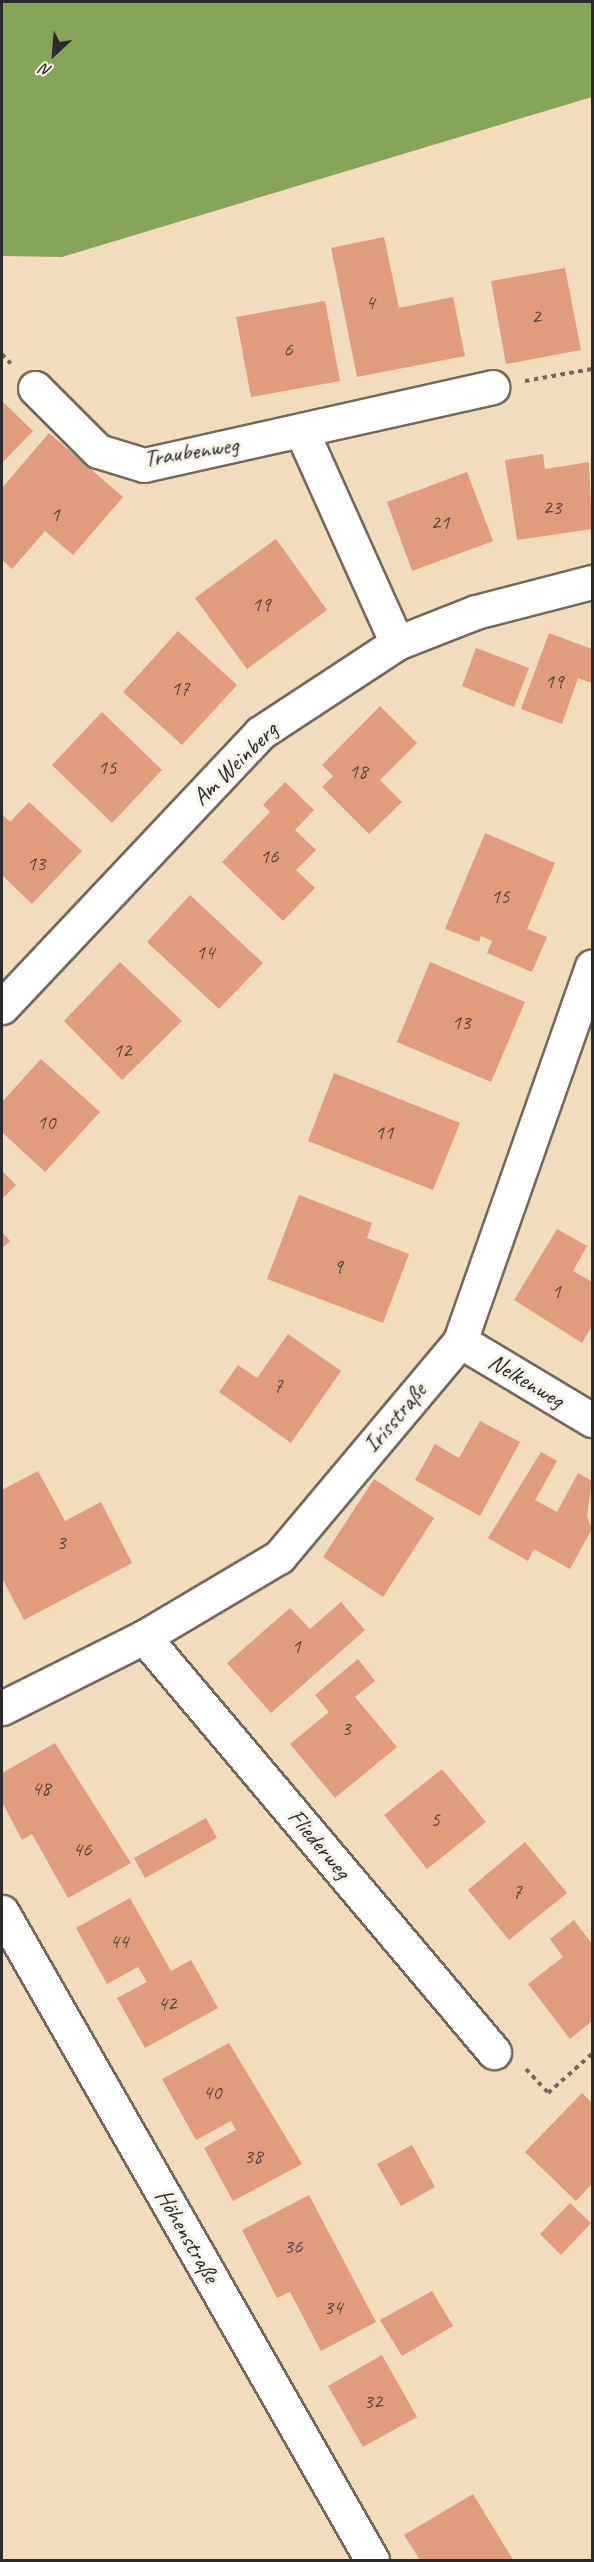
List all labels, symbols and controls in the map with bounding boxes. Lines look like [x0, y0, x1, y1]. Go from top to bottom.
north arrow [24, 24, 84, 84]
text: N [37, 59, 55, 81]
house number: 4 [365, 289, 375, 315]
house number: 2 [531, 303, 541, 329]
house number: 6 [283, 336, 293, 362]
street label: Traubenweg [142, 430, 240, 474]
house number: 23 [543, 494, 561, 520]
house number: 1 [50, 501, 60, 527]
house number: 21 [431, 509, 449, 535]
house number: 19 [252, 591, 270, 617]
house number: 19 [545, 668, 563, 694]
house number: 17 [171, 675, 189, 701]
street label: Am Weinberg [186, 716, 284, 812]
house number: 15 [98, 754, 116, 780]
house number: 18 [349, 758, 367, 784]
house number: 16 [260, 843, 278, 869]
house number: 13 [27, 850, 45, 876]
house number: 15 [491, 883, 509, 909]
house number: 14 [196, 939, 214, 965]
house number: 13 [452, 1009, 470, 1035]
house number: 12 [113, 1037, 131, 1063]
house number: 10 [37, 1109, 55, 1135]
house number: 11 [375, 1119, 393, 1145]
house number: 9 [333, 1253, 343, 1279]
house number: 1 [551, 1278, 561, 1304]
street label: Nelkenweg [483, 1347, 569, 1415]
house number: 7 [273, 1372, 283, 1398]
street label: Irisstraße [357, 1377, 433, 1459]
house number: 3 [56, 1529, 66, 1555]
house number: 1 [291, 1633, 301, 1659]
house number: 3 [341, 1715, 351, 1741]
house number: 48 [32, 1775, 50, 1801]
street label: Fliederweg [282, 1803, 356, 1885]
house number: 5 [430, 1806, 440, 1832]
house number: 46 [73, 1836, 91, 1862]
house number: 7 [512, 1878, 522, 1904]
house number: 44 [110, 1928, 128, 1954]
house number: 42 [158, 1990, 176, 2016]
house number: 40 [203, 2079, 221, 2105]
house number: 38 [244, 2143, 262, 2169]
street label: Höhenstraße [149, 2184, 225, 2288]
house number: 36 [284, 2233, 302, 2259]
house number: 34 [324, 2294, 342, 2320]
house number: 32 [364, 2388, 382, 2414]

